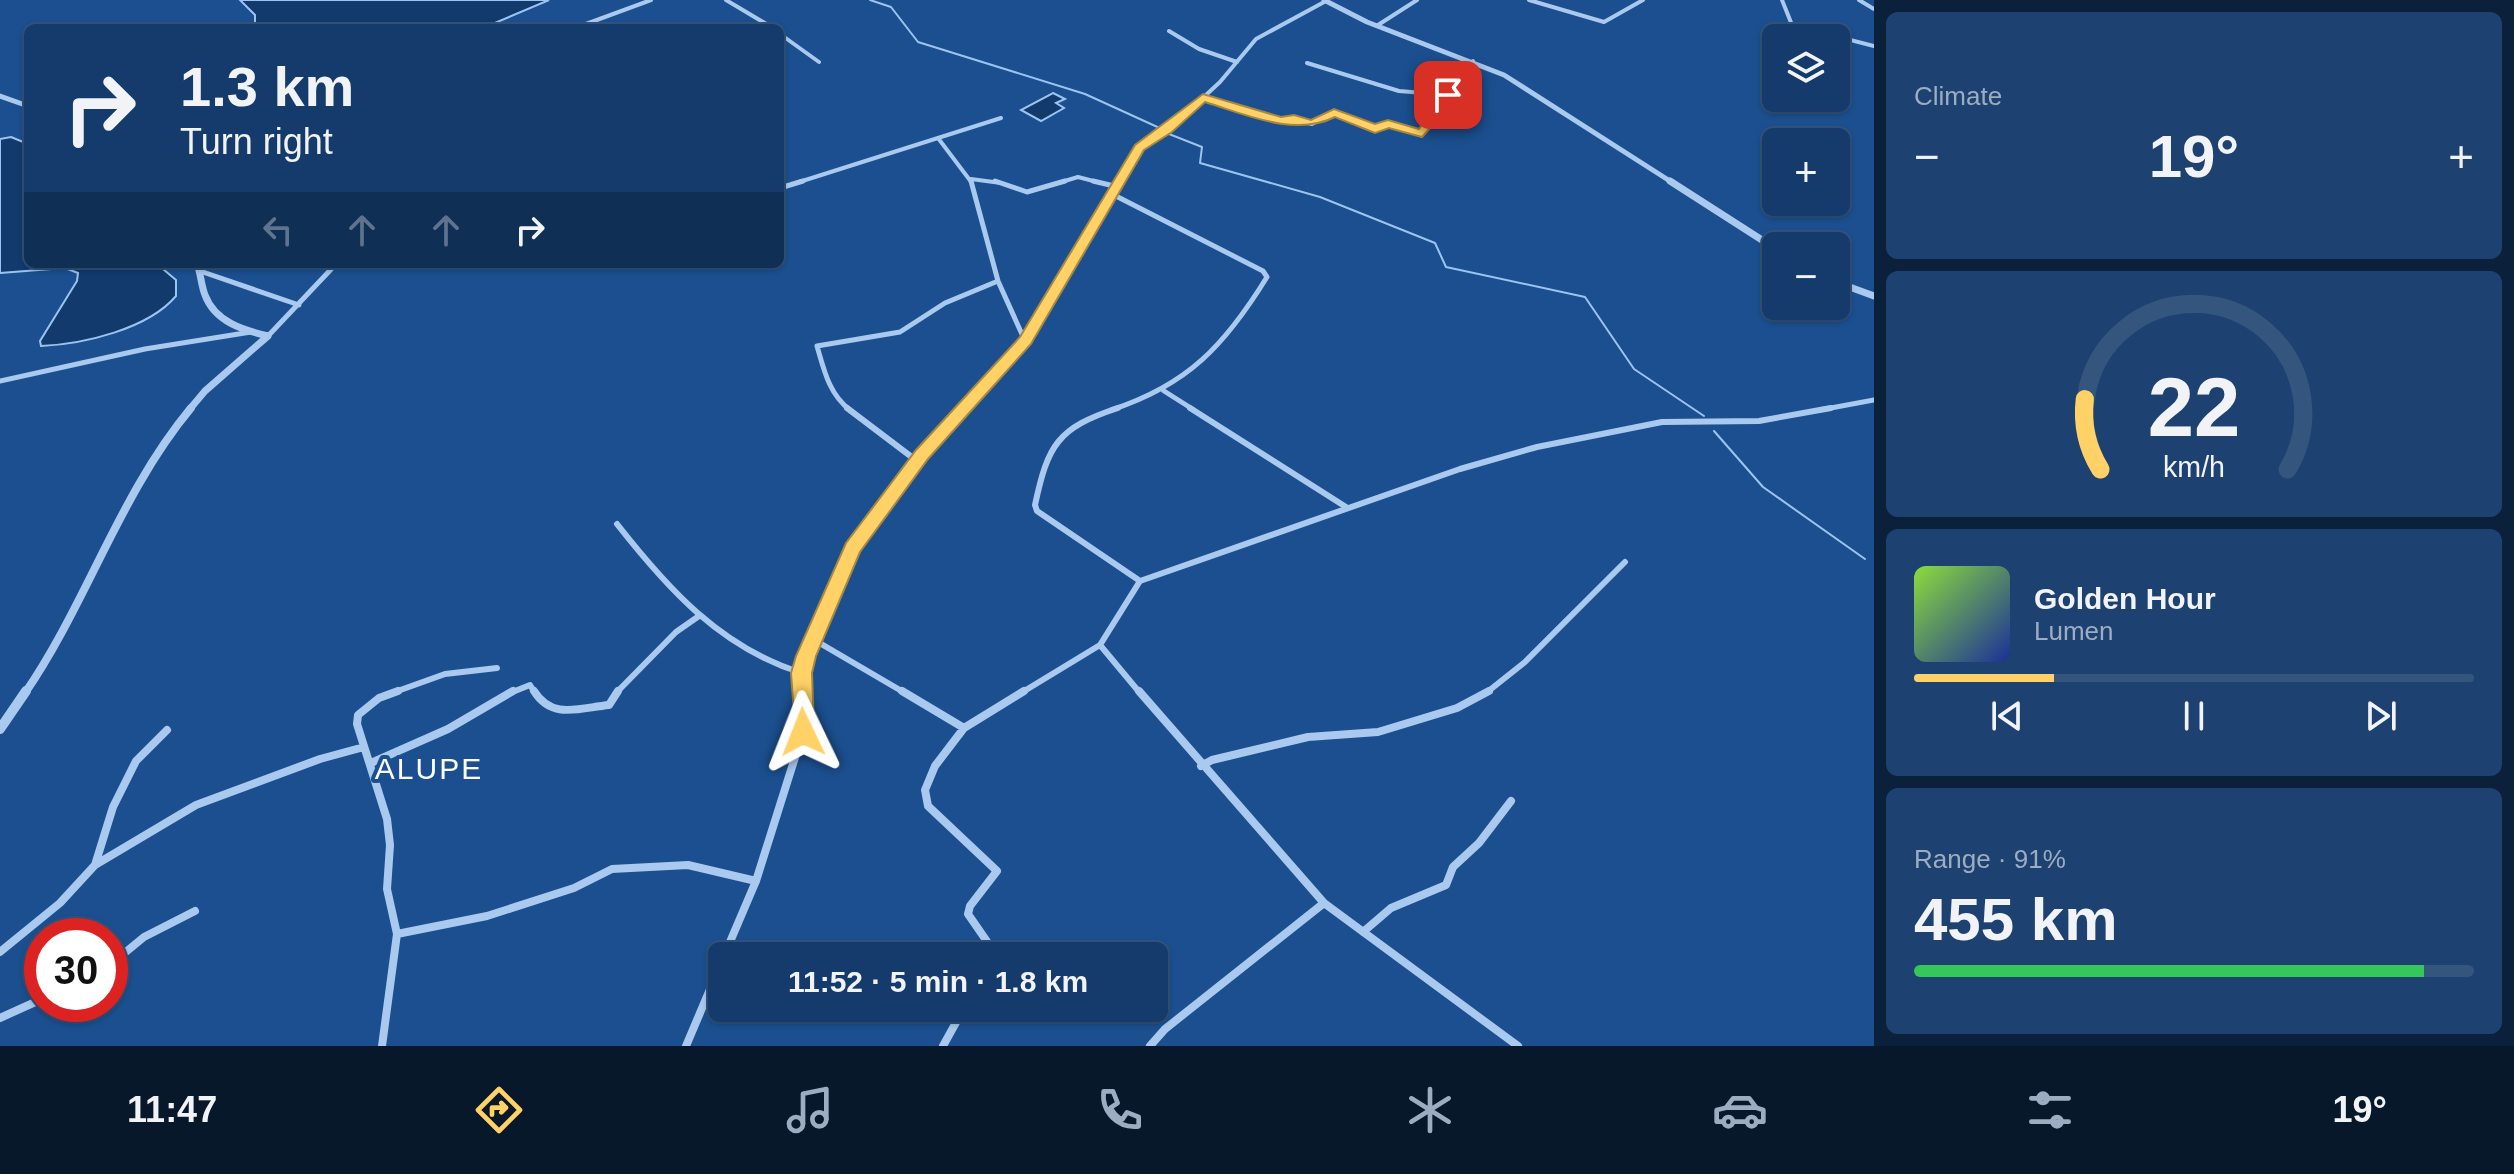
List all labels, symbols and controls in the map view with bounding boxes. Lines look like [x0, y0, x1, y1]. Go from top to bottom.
map controls [1762, 24, 1850, 320]
button: layers [1762, 24, 1850, 112]
text: 1.3 km [180, 55, 354, 118]
icon: right [48, 56, 152, 160]
pin [1414, 61, 1482, 129]
icon: arrive [1426, 73, 1470, 117]
text: Climate [1914, 81, 2002, 111]
text: Turn right [180, 121, 333, 162]
text: 19° [2149, 123, 2239, 190]
button: + [1762, 128, 1850, 216]
text: − [1914, 132, 1940, 181]
text: + [2448, 132, 2474, 181]
icon: left [256, 208, 300, 252]
icon: ahead [340, 208, 384, 252]
icon: ahead [424, 208, 468, 252]
icon: right [508, 208, 552, 252]
button: − [1762, 232, 1850, 320]
text: 22 [2148, 360, 2240, 453]
text: km/h [2163, 451, 2225, 483]
text: Golden Hour [2034, 582, 2216, 615]
text: Lumen [2034, 616, 2114, 646]
position arrow [761, 690, 845, 774]
icon: previous [1985, 694, 2029, 738]
icon: pause [2172, 694, 2216, 738]
icon: next [2359, 694, 2403, 738]
district label: ALUPE [375, 752, 483, 785]
text: Range · 91% [1914, 844, 2066, 874]
text: 455 km [1914, 886, 2118, 953]
speed limit sign: 30 [24, 918, 128, 1022]
text: 11:52 · 5 min · 1.8 km [788, 965, 1088, 998]
icon: directions [471, 1082, 527, 1138]
icon: music [782, 1082, 838, 1138]
icon: phone [1092, 1082, 1148, 1138]
icon: climate [1402, 1082, 1458, 1138]
icon: car [1712, 1082, 1768, 1138]
icon: filters [2022, 1082, 2078, 1138]
text: 11:47 [127, 1089, 217, 1130]
text: 19° [2332, 1089, 2387, 1130]

